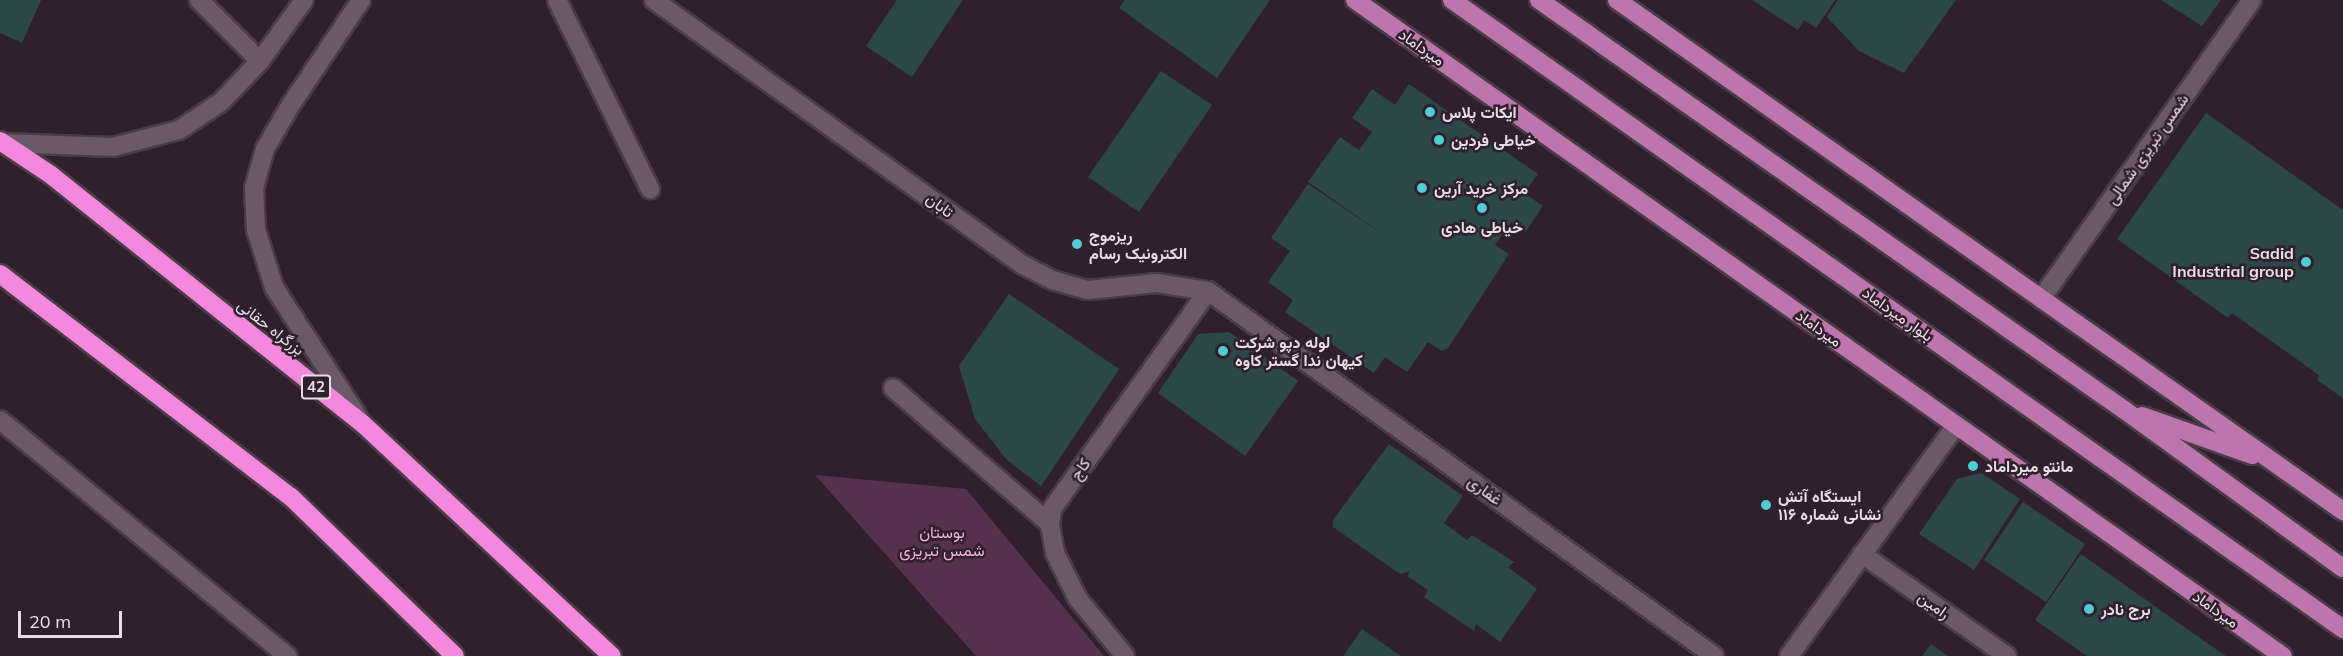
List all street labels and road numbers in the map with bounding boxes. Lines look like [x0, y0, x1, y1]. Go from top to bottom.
street label: میرداماد [1395, 24, 1449, 70]
street label: شمس تبریزی شمالی [2102, 90, 2192, 208]
street label: تابان [923, 189, 957, 221]
street label: بلوار میرداماد [1859, 283, 1937, 345]
street label: بزرگراه حقانی [234, 295, 308, 359]
street label: میرداماد [1792, 305, 1846, 351]
road number: 42 [301, 375, 331, 399]
street label: کاج [1066, 454, 1094, 484]
street label: غفارى [1464, 471, 1506, 509]
street label: میرداماد [2189, 586, 2243, 632]
street label: رامین [1914, 587, 1954, 623]

